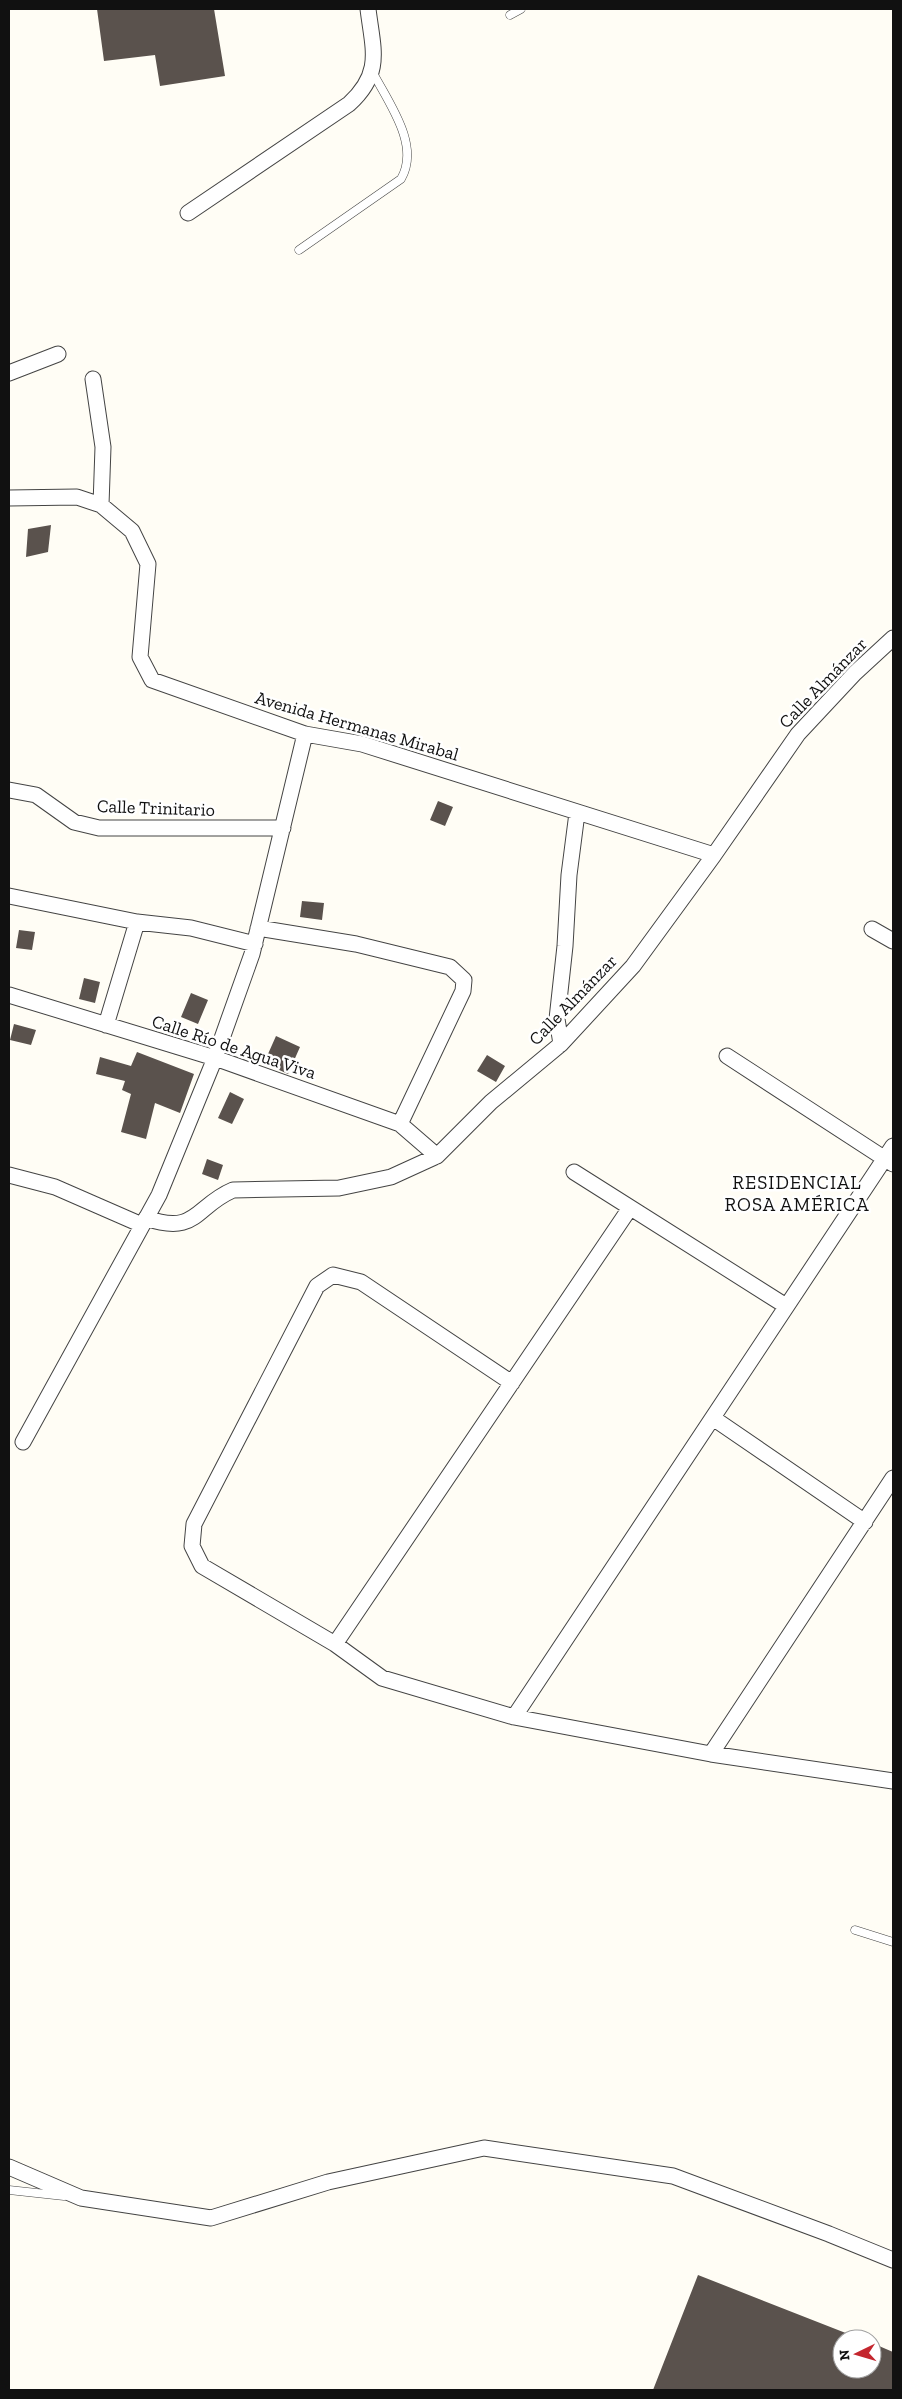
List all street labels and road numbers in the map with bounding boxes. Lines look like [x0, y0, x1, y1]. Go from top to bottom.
street label: Calle Almánzar [774, 633, 872, 733]
street label: Avenida Hermanas Mirabal [253, 686, 462, 766]
street label: Calle Trinitario [97, 795, 215, 821]
street label: Calle Almánzar [524, 950, 622, 1050]
street label: Calle Río de Agua Viva [149, 1010, 319, 1084]

